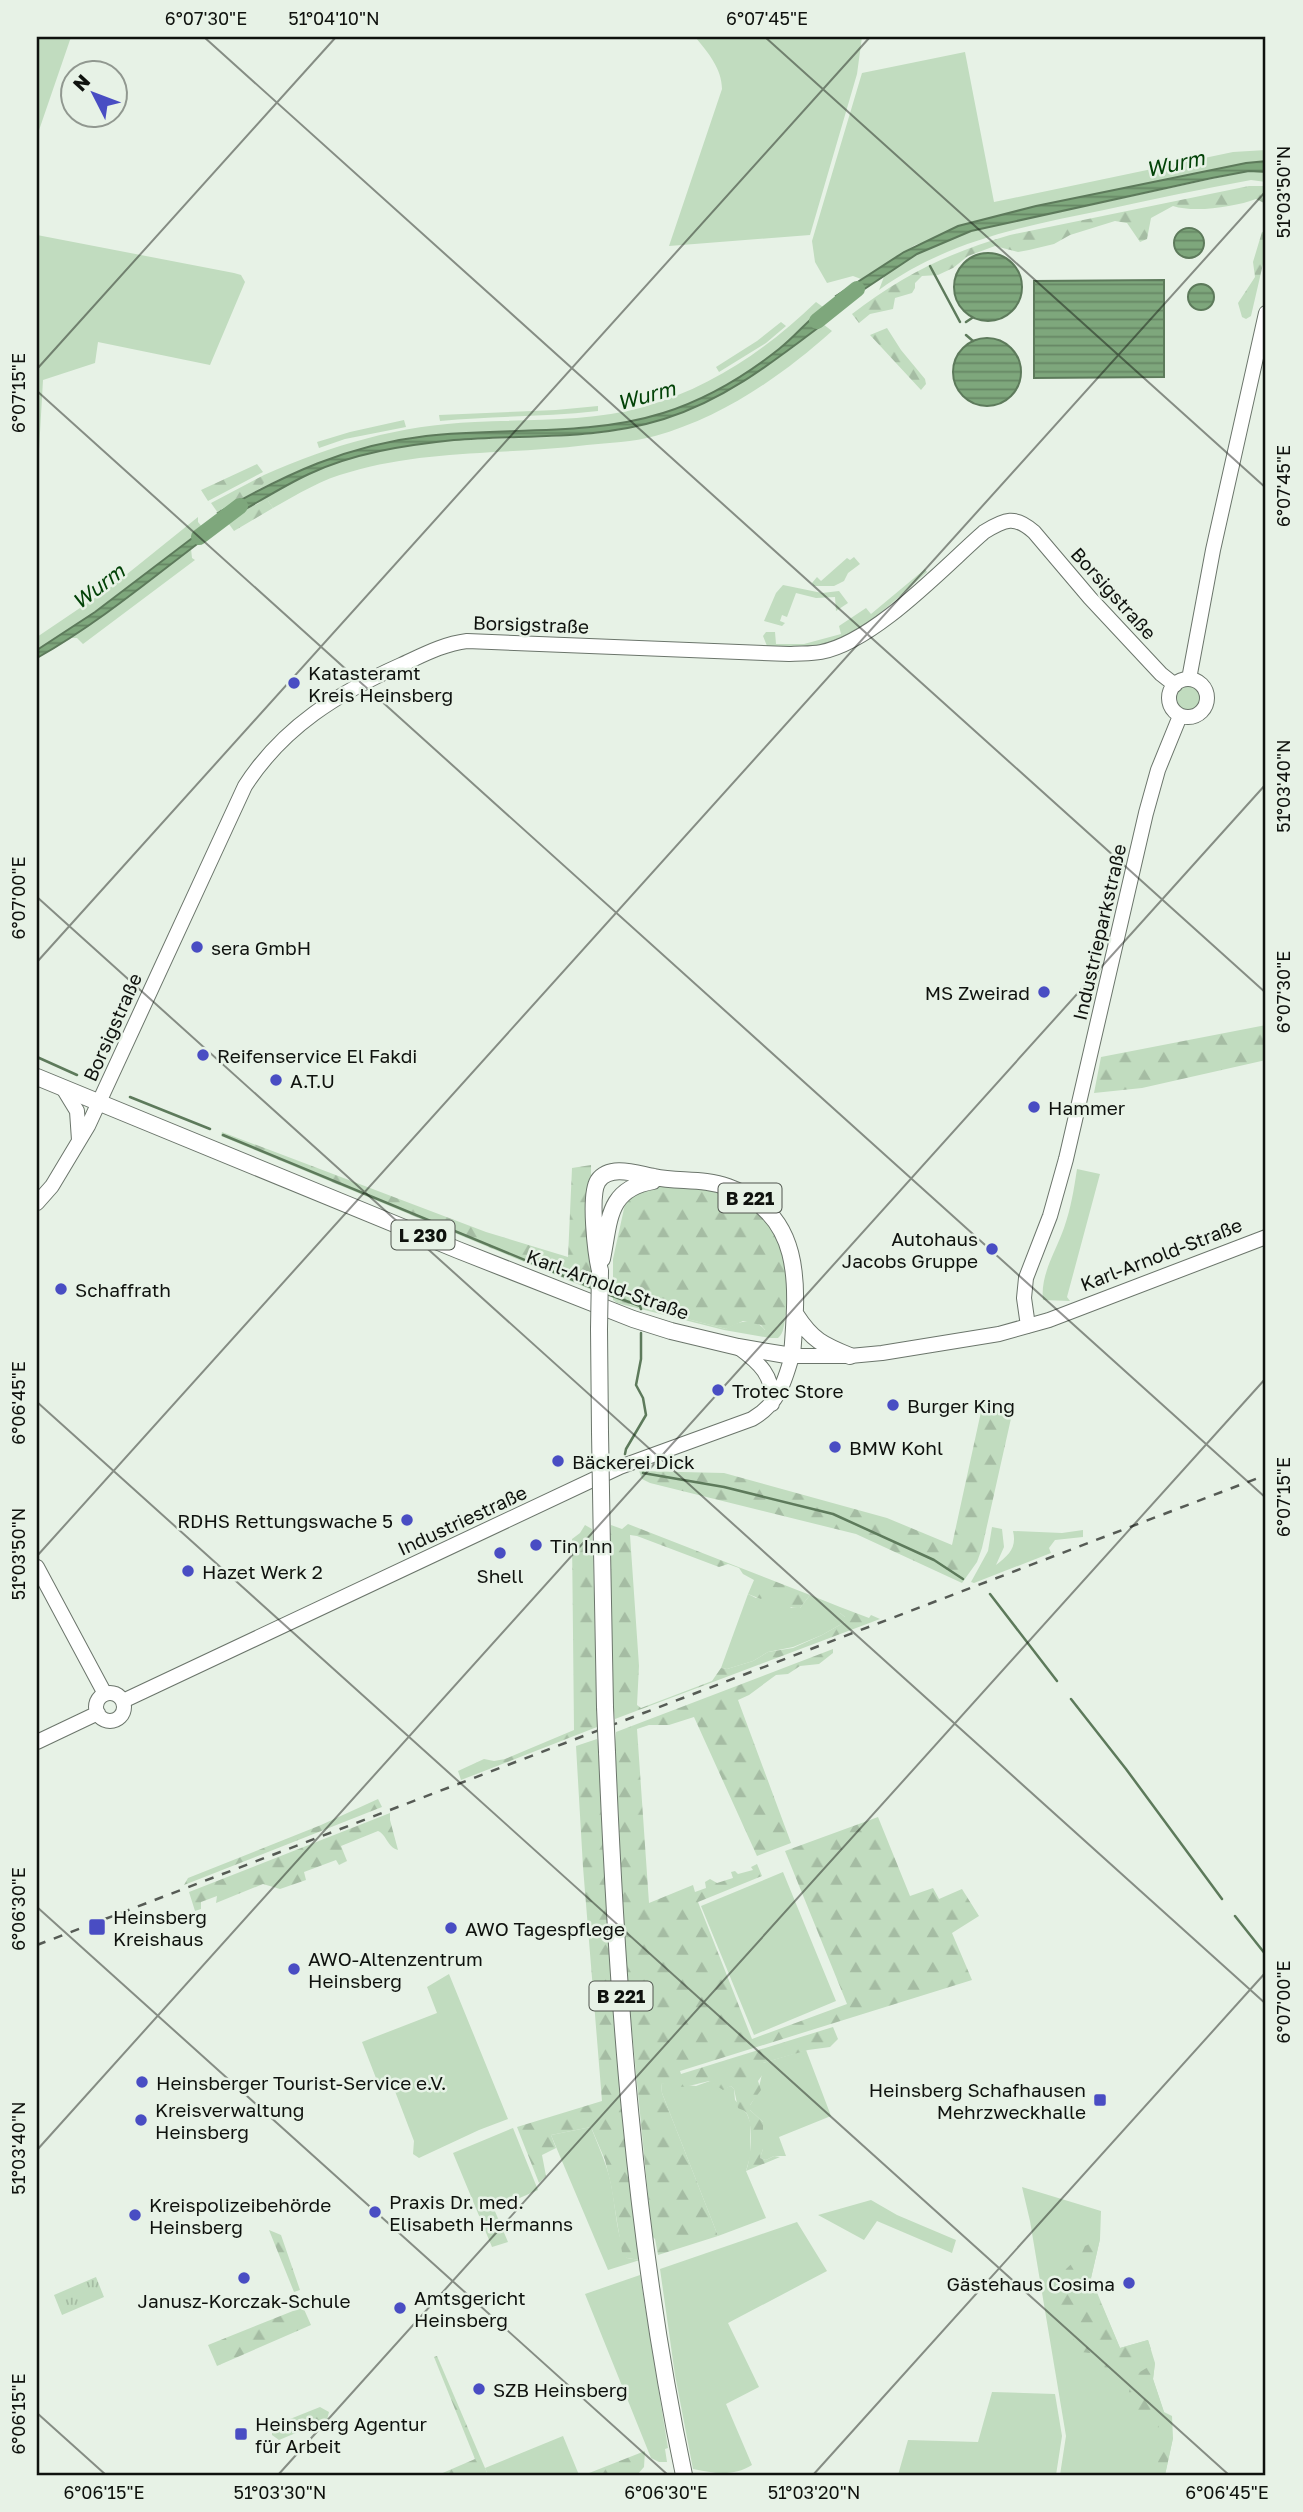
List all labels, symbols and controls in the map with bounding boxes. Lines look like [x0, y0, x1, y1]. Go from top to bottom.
text: 6°07'30"E [165, 7, 247, 29]
text: 51°04'10"N [288, 7, 380, 29]
text: 6°07'45"E [726, 7, 808, 29]
north arrow [60, 60, 130, 130]
text: N [68, 69, 94, 95]
water label: Wurm [1143, 144, 1208, 182]
text: 51°03'50"N [1272, 146, 1294, 238]
text: 6°07'15"E [7, 353, 29, 433]
water label: Wurm [614, 374, 679, 415]
text: 6°07'45"E [1272, 445, 1294, 527]
street label: Borsigstraße [1067, 542, 1161, 644]
water label: Wurm [67, 557, 131, 614]
street label: Borsigstraße [473, 610, 589, 638]
place label: Katasteramt Kreis Heinsberg [308, 661, 453, 706]
marker: Katasteramt Kreis Heinsberg [286, 675, 302, 691]
text: 51°03'40"N [1272, 739, 1294, 833]
street label: Industrieparkstraße [1068, 842, 1130, 1022]
text: 6°07'00"E [7, 857, 29, 939]
place label: sera GmbH [211, 936, 311, 959]
marker: sera GmbH [189, 939, 205, 955]
text: 6°07'30"E [1272, 951, 1294, 1033]
street label: Borsigstraße [78, 969, 146, 1085]
place label: MS Zweirad [925, 981, 1030, 1004]
marker: MS Zweirad [1036, 984, 1052, 1000]
place label: Reifenservice El Fakdi [217, 1044, 417, 1067]
marker: Reifenservice El Fakdi [195, 1047, 211, 1063]
place label: A.T.U [290, 1069, 335, 1092]
marker: A.T.U [268, 1072, 284, 1088]
place label: Hammer [1048, 1096, 1126, 1119]
marker: Hammer [1026, 1099, 1042, 1115]
road number: B 221 [718, 1184, 782, 1212]
street label: Karl-Arnold-Straße [1077, 1213, 1245, 1295]
road number: L 230 [392, 1220, 454, 1250]
place label: Autohaus Jacobs Gruppe [842, 1227, 978, 1272]
marker: Autohaus Jacobs Gruppe [984, 1241, 1000, 1257]
street label: Karl-Arnold-Straße [524, 1244, 692, 1324]
place label: Schaffrath [75, 1278, 171, 1301]
marker: Schaffrath [53, 1281, 69, 1297]
text: 6°06'45"E [7, 1361, 29, 1445]
place label: Trotec Store [732, 1379, 843, 1402]
marker: Trotec Store [710, 1382, 726, 1398]
place label: Burger King [907, 1394, 1015, 1417]
marker: Burger King [885, 1397, 901, 1413]
place label: BMW Kohl [849, 1436, 943, 1459]
marker: BMW Kohl [827, 1439, 843, 1455]
place label: Bäckerei Dick [572, 1450, 695, 1473]
marker: Bäckerei Dick [550, 1453, 566, 1469]
text: 6°07'15"E [1272, 1457, 1294, 1537]
street label: Industriestraße [394, 1480, 530, 1560]
text: 51°03'50"N [7, 1508, 29, 1600]
place label: RDHS Rettungswache 5 [177, 1509, 393, 1532]
marker: RDHS Rettungswache 5 [399, 1512, 415, 1528]
place label: Tin Inn [550, 1534, 613, 1557]
marker: Tin Inn [528, 1537, 544, 1553]
marker: Shell [492, 1545, 508, 1561]
place label: Hazet Werk 2 [202, 1560, 323, 1583]
marker: Hazet Werk 2 [180, 1563, 196, 1579]
place label: Shell [476, 1564, 524, 1587]
text: 6°06'30"E [7, 1867, 29, 1951]
place label: Heinsberg Kreishaus [113, 1905, 207, 1950]
marker: Heinsberg Kreishaus [87, 1917, 107, 1937]
place label: AWO Tagespflege [465, 1917, 625, 1940]
marker: AWO Tagespflege [443, 1920, 459, 1936]
place label: AWO-Altenzentrum Heinsberg [308, 1947, 483, 1992]
marker: AWO-Altenzentrum Heinsberg [286, 1961, 302, 1977]
text: 6°07'00"E [1272, 1961, 1294, 2043]
road number: B 221 [590, 1982, 652, 2010]
place label: Heinsberger Tourist-Service e.V. [156, 2071, 447, 2094]
marker: Heinsberger Tourist-Service e.V. [134, 2074, 150, 2090]
place label: Heinsberg Schafhausen Mehrzweckhalle [869, 2078, 1086, 2123]
marker: Heinsberg Schafhausen Mehrzweckhalle [1092, 2092, 1108, 2108]
place label: Kreisverwaltung Heinsberg [155, 2098, 305, 2143]
text: 51°03'40"N [7, 2101, 29, 2195]
marker: Kreisverwaltung Heinsberg [133, 2112, 149, 2128]
place label: Praxis Dr. med. Elisabeth Hermanns [389, 2190, 573, 2235]
place label: Kreispolizeibehörde Heinsberg [149, 2193, 331, 2238]
marker: Praxis Dr. med. Elisabeth Hermanns [367, 2204, 383, 2220]
marker: Kreispolizeibehörde Heinsberg [127, 2207, 143, 2223]
marker: Janusz-Korczak-Schule [236, 2270, 252, 2286]
place label: Gästehaus Cosima [946, 2272, 1115, 2295]
marker: Gästehaus Cosima [1121, 2275, 1137, 2291]
place label: Amtsgericht Heinsberg [414, 2286, 526, 2331]
place label: Janusz-Korczak-Schule [138, 2289, 351, 2312]
marker: Amtsgericht Heinsberg [392, 2300, 408, 2316]
text: 6°06'15"E [7, 2373, 29, 2455]
place label: SZB Heinsberg [493, 2378, 628, 2401]
marker: SZB Heinsberg [471, 2381, 487, 2397]
place label: Heinsberg Agentur für Arbeit [255, 2412, 428, 2457]
marker: Heinsberg Agentur für Arbeit [233, 2426, 249, 2442]
text: 6°06'15"E [63, 2481, 145, 2503]
text: 51°03'30"N [234, 2481, 326, 2503]
text: 6°06'30"E [624, 2481, 708, 2503]
text: 51°03'20"N [768, 2481, 860, 2503]
text: 6°06'45"E [1185, 2481, 1269, 2503]

